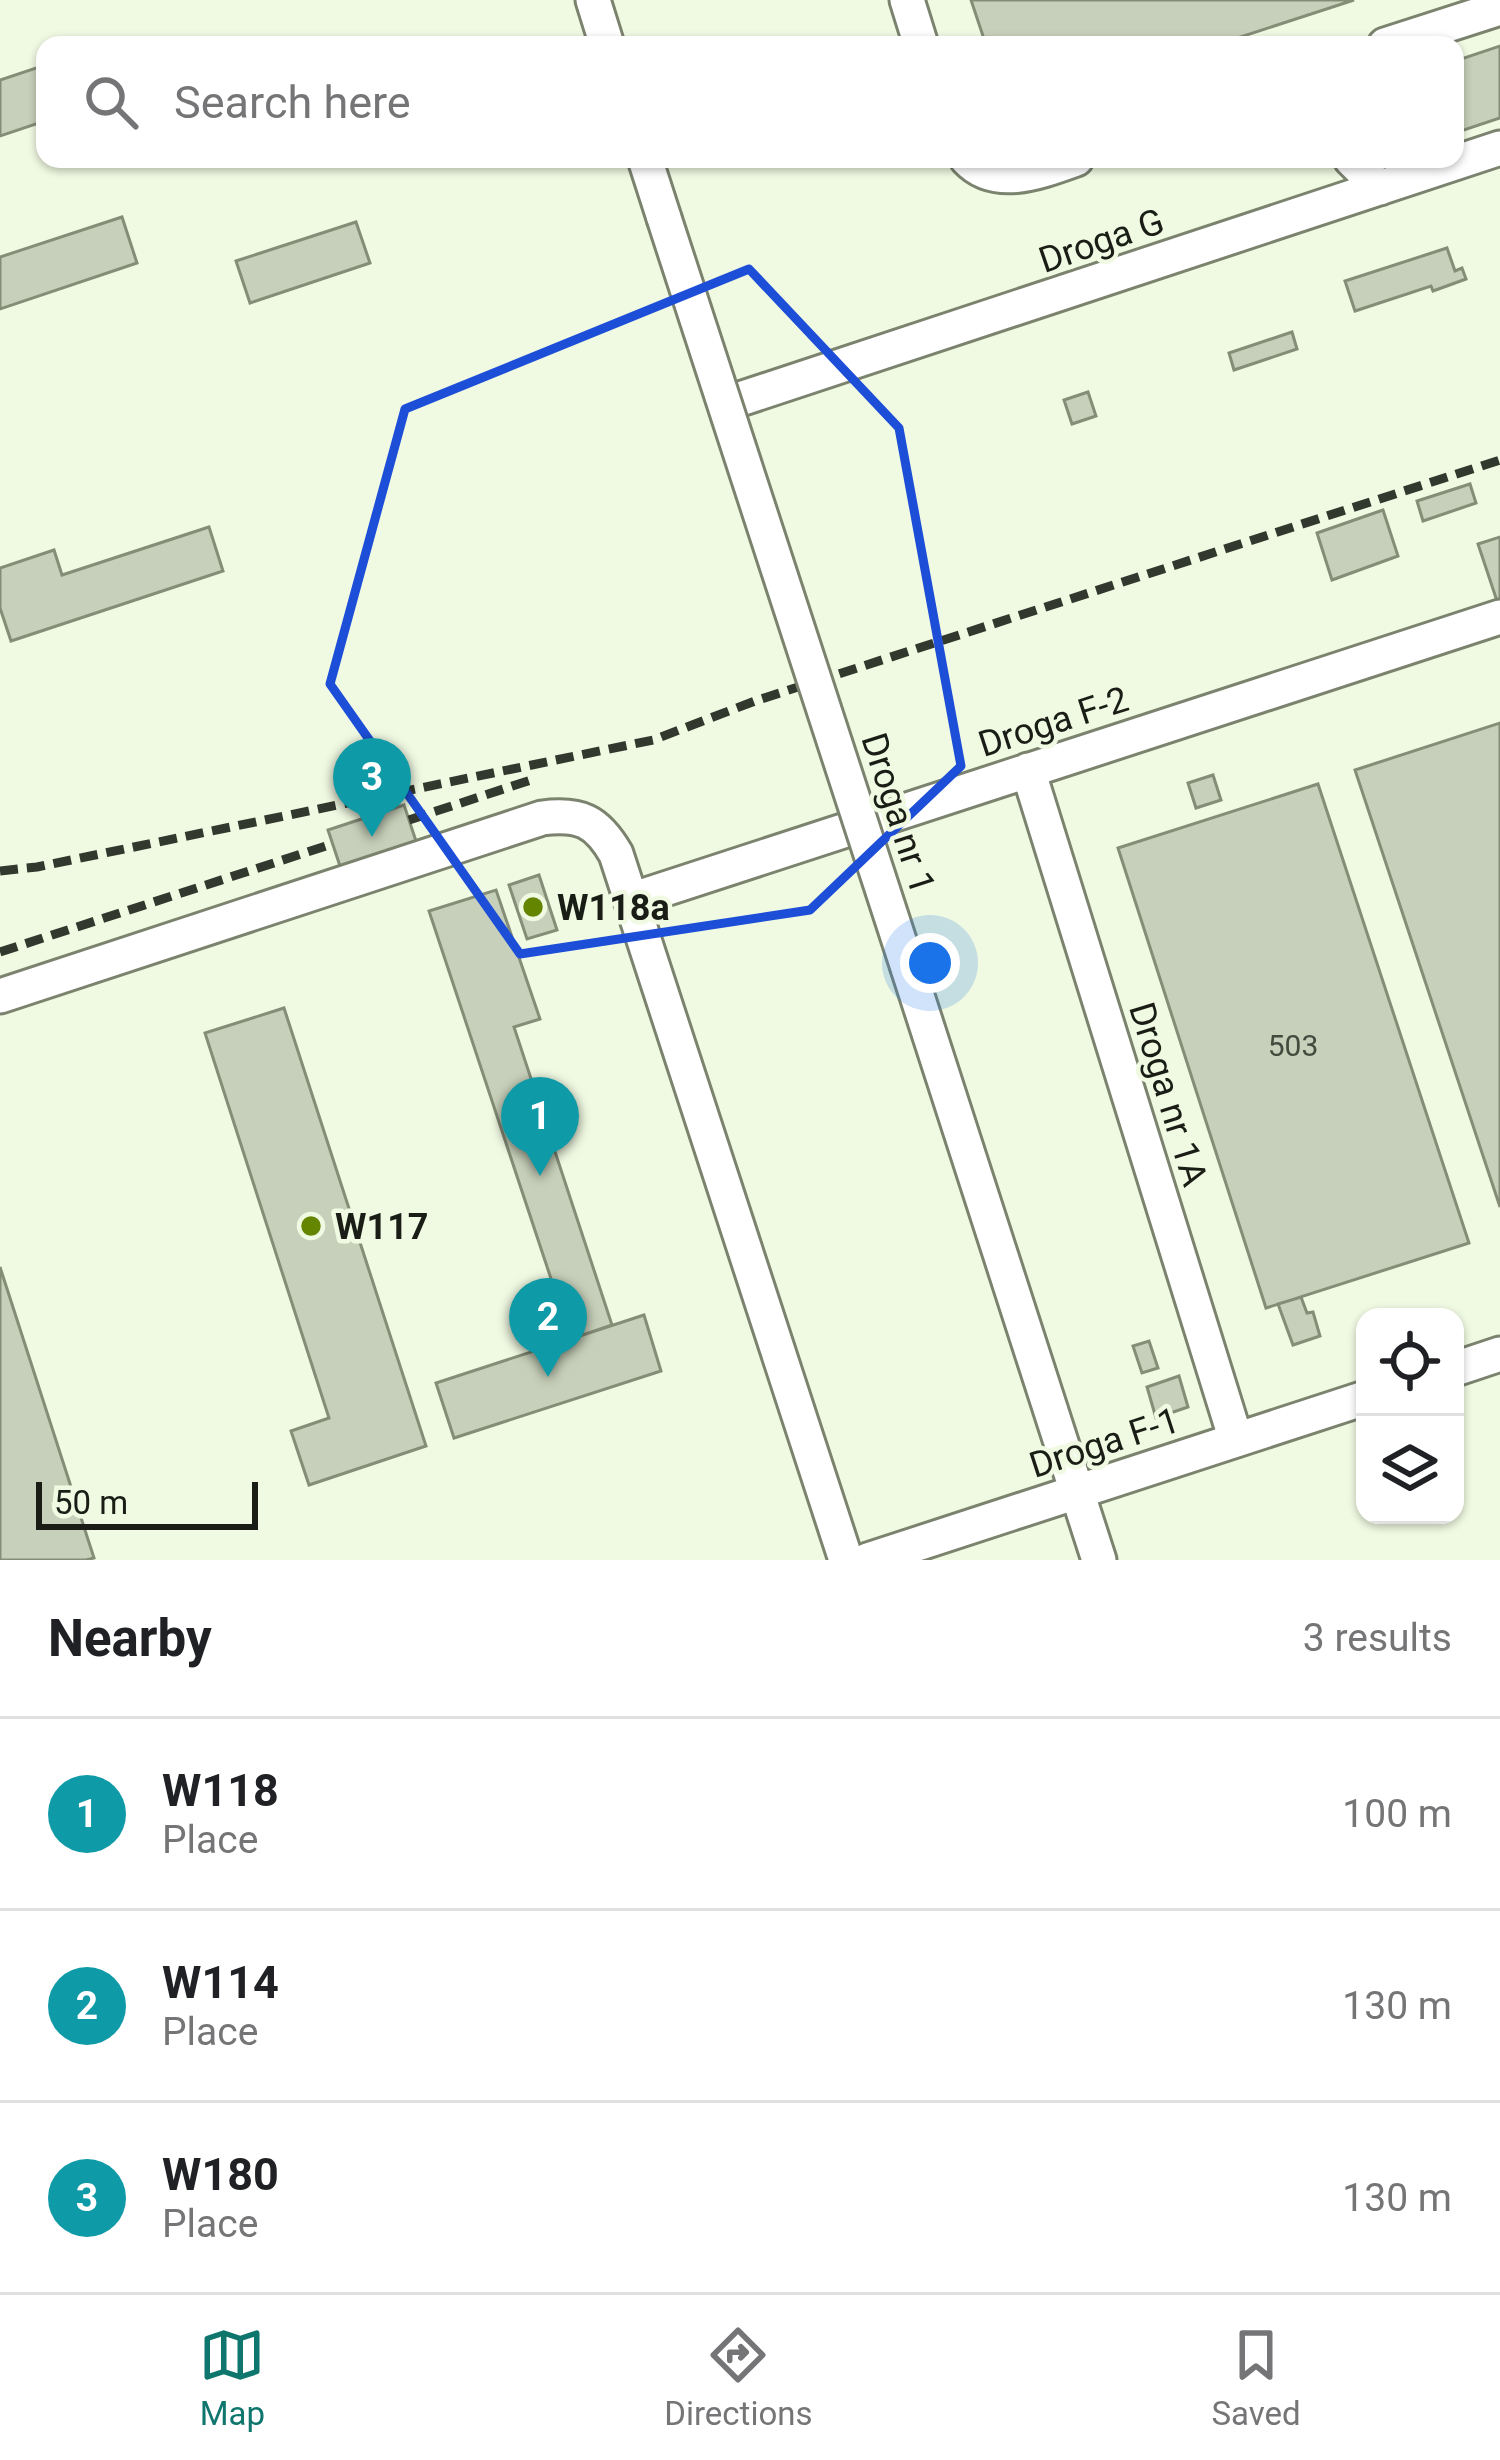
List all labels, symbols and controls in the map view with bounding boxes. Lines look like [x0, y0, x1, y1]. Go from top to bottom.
search box [36, 36, 1464, 168]
icon: search [78, 69, 144, 135]
text: Search here [174, 76, 411, 129]
street label: Droga G [1033, 200, 1169, 282]
street label: Droga F-2 [973, 678, 1133, 766]
street label: Droga nr 1 [852, 728, 944, 899]
pin: 3 [333, 738, 411, 837]
place label: W118a [557, 887, 670, 929]
marker: W118a [520, 894, 546, 920]
your location [900, 933, 960, 993]
street label: Droga nr 1A [1120, 998, 1216, 1192]
house number: 503 [1268, 1028, 1318, 1063]
pin: 1 [501, 1077, 579, 1176]
place label: W117 [335, 1206, 428, 1248]
marker: W117 [298, 1213, 324, 1239]
pin: 2 [509, 1278, 587, 1377]
map controls [1356, 1308, 1464, 1524]
button: locate [1356, 1308, 1464, 1416]
street label: Droga F-1 [1024, 1399, 1184, 1487]
button: layers [1356, 1416, 1464, 1524]
scale bar [36, 1476, 258, 1529]
text: 50 m [54, 1483, 128, 1522]
text: Nearby [48, 1609, 212, 1668]
text: 3 results [1303, 1615, 1452, 1661]
text: W118 [162, 1764, 279, 1817]
text: 1 [76, 1791, 98, 1837]
text: 100 m [1342, 1791, 1452, 1837]
text: Place [162, 1817, 258, 1863]
text: W114 [162, 1956, 279, 2009]
text: 2 [76, 1983, 98, 2029]
text: 130 m [1342, 1983, 1452, 2029]
text: Place [162, 2009, 258, 2055]
text: W180 [162, 2148, 279, 2201]
text: 3 [76, 2175, 98, 2221]
text: 130 m [1342, 2175, 1452, 2221]
text: Place [162, 2201, 258, 2247]
tab: Map [199, 2322, 265, 2433]
tab: Directions [664, 2322, 813, 2433]
tab: Saved [1211, 2322, 1301, 2433]

